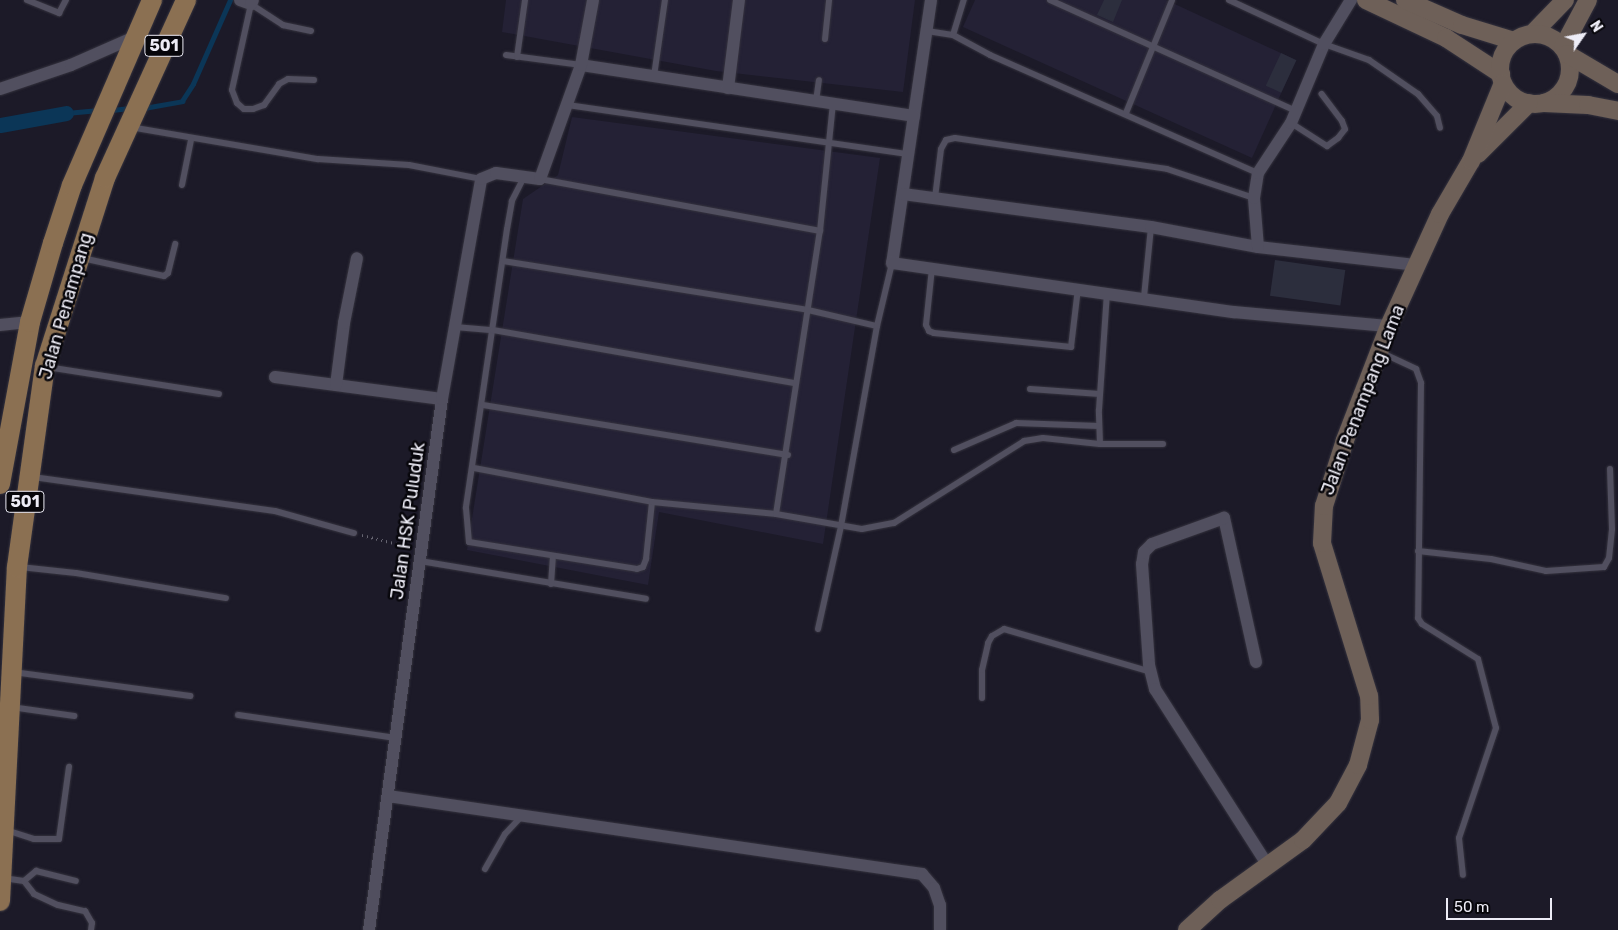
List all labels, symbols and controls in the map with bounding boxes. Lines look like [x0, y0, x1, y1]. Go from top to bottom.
north arrow [1558, 10, 1608, 60]
text: N [1586, 18, 1606, 35]
road number: 501 [144, 32, 184, 59]
street label: Jalan Penampang [35, 230, 97, 382]
street label: Jalan Penampang Lama [1317, 302, 1409, 498]
street label: Jalan HSK Puluduk [386, 441, 430, 601]
road number: 501 [5, 488, 45, 516]
scale bar [1448, 888, 1554, 920]
text: 50 m [1454, 898, 1489, 916]

